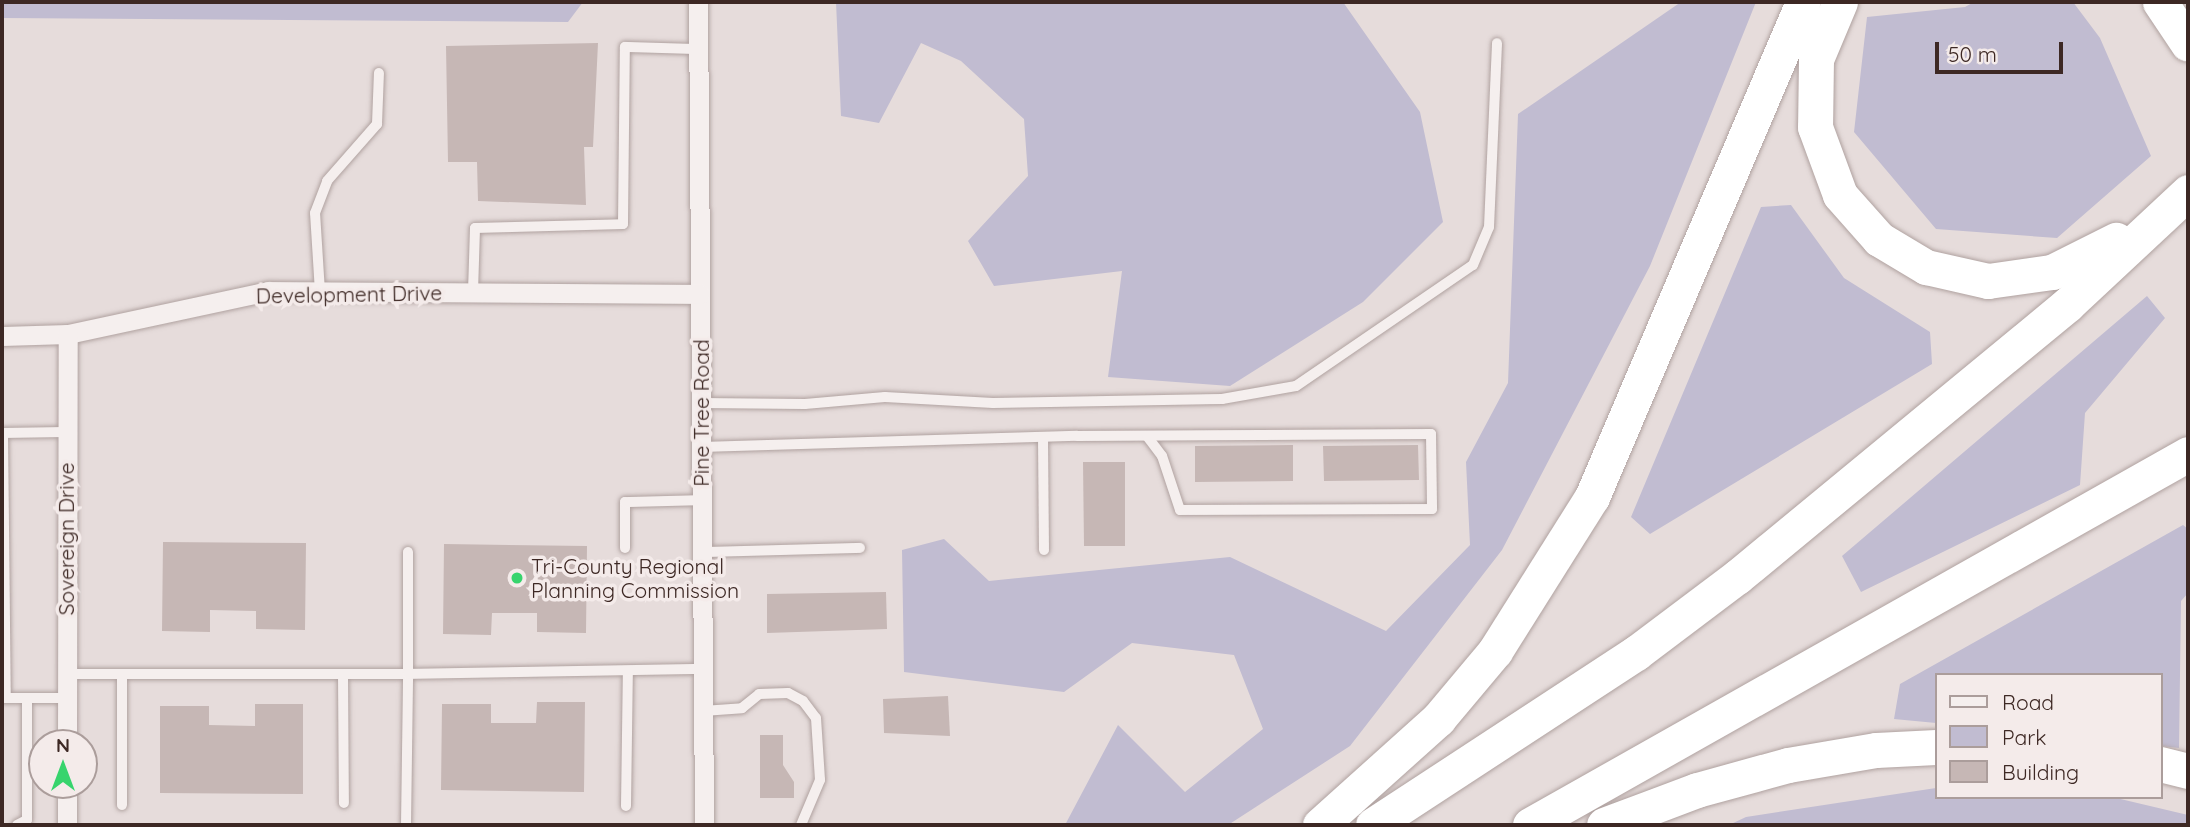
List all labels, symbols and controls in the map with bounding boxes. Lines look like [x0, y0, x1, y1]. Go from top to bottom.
scale bar [1938, 28, 2066, 72]
text: 50 m [1948, 41, 1997, 67]
street label: Development Drive [256, 280, 442, 308]
street label: Pine Tree Road [688, 339, 714, 487]
street label: Sovereign Drive [53, 463, 79, 615]
place label: Tri-County Regional Planning Commission [531, 553, 739, 603]
marker: Tri-County Regional Planning Commission [509, 570, 525, 586]
legend [1934, 673, 2162, 799]
text: Road [2002, 689, 2054, 715]
text: Park [2002, 724, 2046, 750]
north arrow [28, 729, 98, 799]
text: N [56, 733, 70, 757]
text: Building [2002, 759, 2079, 785]

